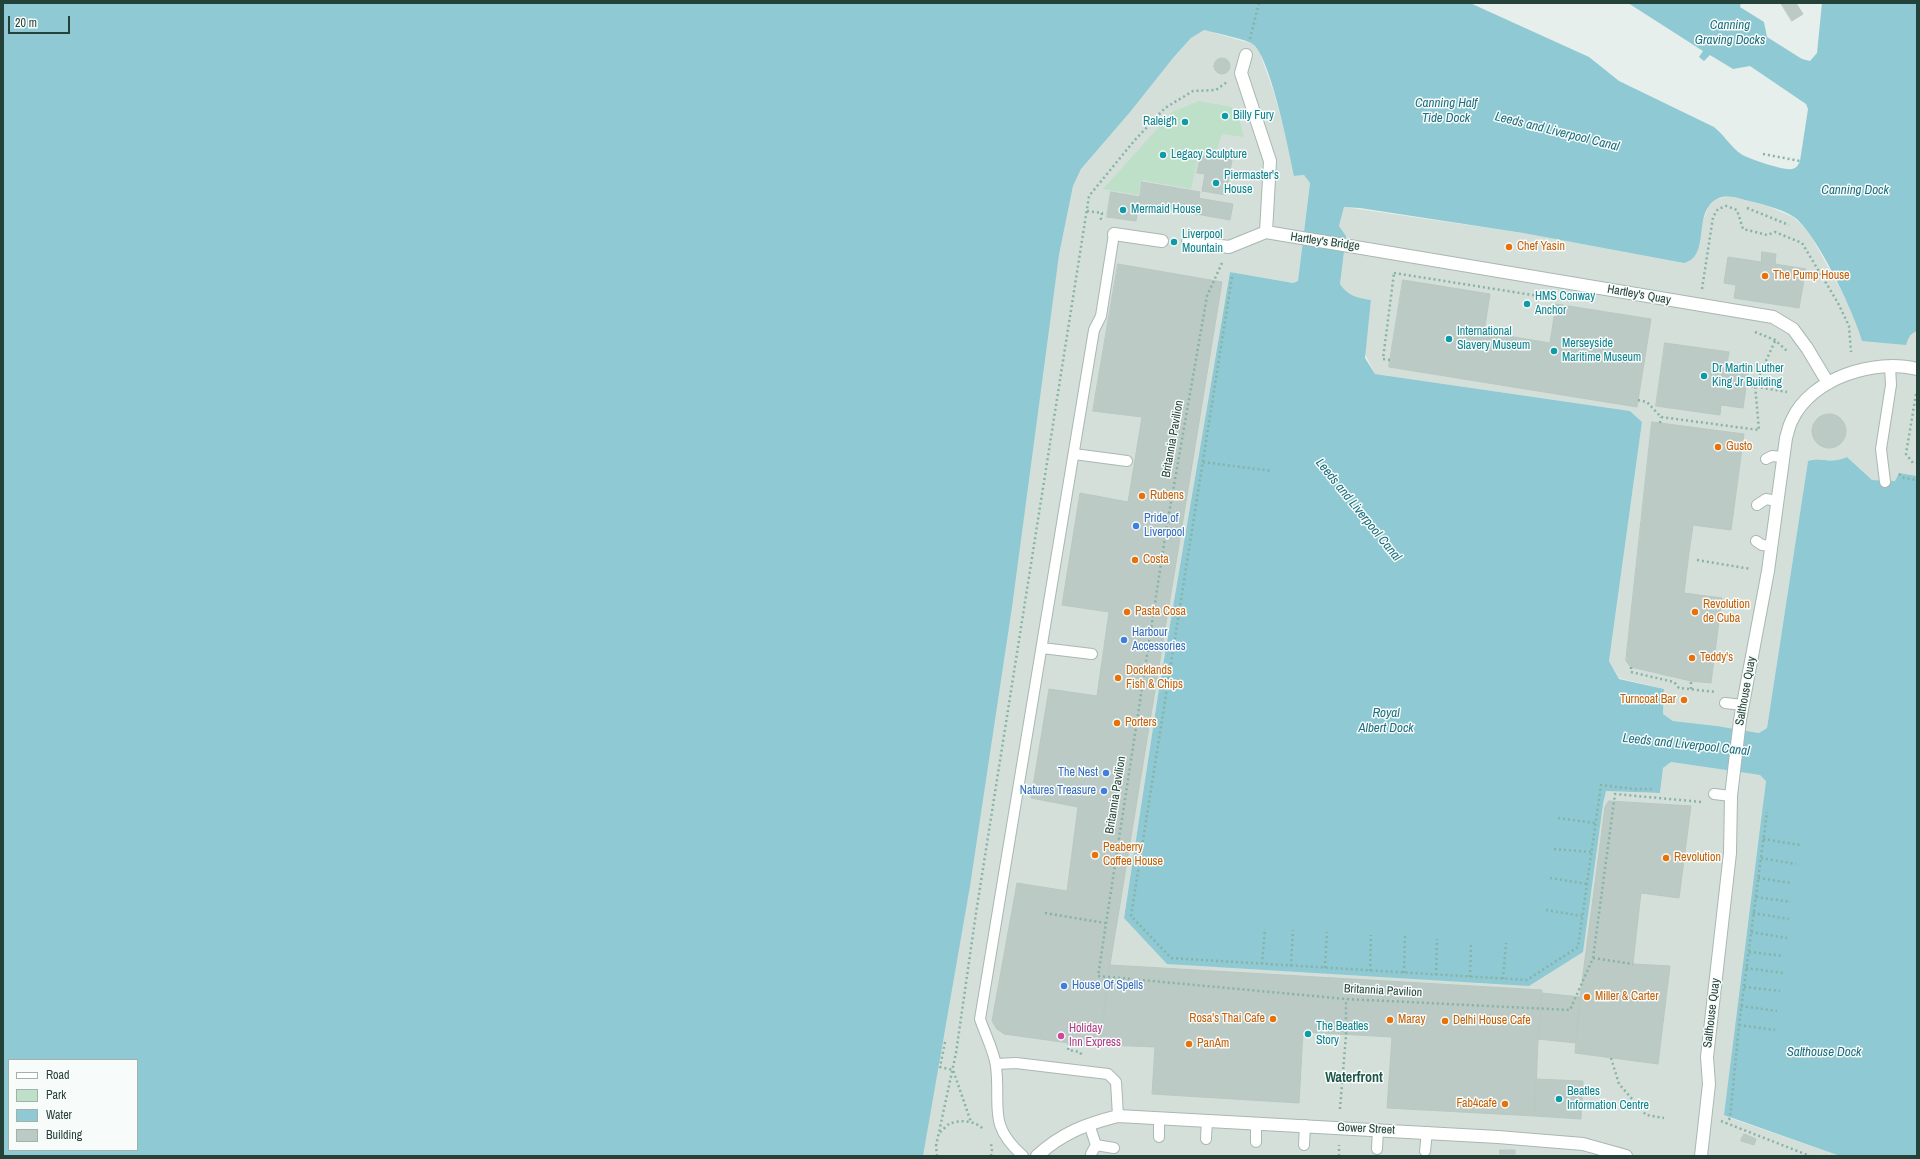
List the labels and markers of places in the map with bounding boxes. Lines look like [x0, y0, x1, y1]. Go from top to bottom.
place label: Billy Fury [1233, 109, 1274, 123]
marker: Billy Fury [1220, 111, 1230, 121]
place label: Raleigh [1143, 115, 1177, 129]
marker: Raleigh [1180, 117, 1190, 127]
place label: Legacy Sculpture [1171, 148, 1247, 162]
marker: Legacy Sculpture [1158, 150, 1168, 160]
place label: Piermaster's House [1224, 169, 1279, 197]
marker: Piermaster's House [1211, 178, 1221, 188]
place label: Mermaid House [1131, 203, 1201, 217]
marker: Mermaid House [1118, 205, 1128, 215]
place label: Liverpool Mountain [1182, 228, 1223, 256]
marker: Liverpool Mountain [1169, 237, 1179, 247]
place label: Chef Yasin [1517, 240, 1565, 254]
marker: Chef Yasin [1504, 242, 1514, 252]
place label: The Pump House [1773, 269, 1850, 283]
marker: The Pump House [1760, 271, 1770, 281]
place label: HMS Conway Anchor [1535, 290, 1595, 318]
marker: HMS Conway Anchor [1522, 299, 1532, 309]
place label: International Slavery Museum [1457, 325, 1530, 353]
marker: International Slavery Museum [1444, 334, 1454, 344]
place label: Merseyside Maritime Museum [1562, 337, 1641, 365]
marker: Merseyside Maritime Museum [1549, 346, 1559, 356]
place label: Dr Martin Luther King Jr Building [1712, 362, 1784, 390]
marker: Dr Martin Luther King Jr Building [1699, 371, 1709, 381]
place label: Gusto [1726, 440, 1752, 454]
marker: Gusto [1713, 442, 1723, 452]
place label: Rubens [1150, 489, 1184, 503]
marker: Rubens [1137, 491, 1147, 501]
place label: Pride of Liverpool [1144, 512, 1184, 540]
marker: Pride of Liverpool [1131, 521, 1141, 531]
place label: Costa [1143, 553, 1169, 567]
marker: Costa [1130, 555, 1140, 565]
place label: Revolution de Cuba [1703, 598, 1750, 626]
place label: Pasta Cosa [1135, 605, 1186, 619]
marker: Pasta Cosa [1122, 607, 1132, 617]
marker: Revolution de Cuba [1690, 607, 1700, 617]
place label: Harbour Accessories [1132, 626, 1186, 654]
marker: Harbour Accessories [1119, 635, 1129, 645]
place label: Teddy's [1700, 651, 1733, 665]
marker: Teddy's [1687, 653, 1697, 663]
place label: Docklands Fish & Chips [1126, 664, 1183, 692]
marker: Docklands Fish & Chips [1113, 673, 1123, 683]
place label: Turncoat Bar [1620, 693, 1676, 707]
marker: Turncoat Bar [1679, 695, 1689, 705]
place label: Porters [1125, 716, 1157, 730]
marker: Porters [1112, 718, 1122, 728]
place label: The Nest [1058, 766, 1098, 780]
marker: The Nest [1101, 768, 1111, 778]
place label: Natures Treasure [1020, 784, 1096, 798]
marker: Natures Treasure [1099, 786, 1109, 796]
place label: Peaberry Coffee House [1103, 841, 1163, 869]
marker: Peaberry Coffee House [1090, 850, 1100, 860]
place label: Revolution [1674, 851, 1721, 865]
marker: Revolution [1661, 853, 1671, 863]
place label: House Of Spells [1072, 979, 1143, 993]
marker: House Of Spells [1059, 981, 1069, 991]
place label: Miller & Carter [1595, 990, 1658, 1004]
marker: Miller & Carter [1582, 992, 1592, 1002]
place label: Rosa's Thai Cafe [1189, 1012, 1265, 1026]
place label: Maray [1398, 1013, 1425, 1027]
marker: Rosa's Thai Cafe [1268, 1014, 1278, 1024]
place label: Delhi House Cafe [1453, 1014, 1531, 1028]
marker: Maray [1385, 1015, 1395, 1025]
marker: Delhi House Cafe [1440, 1016, 1450, 1026]
place label: The Beatles Story [1316, 1020, 1369, 1048]
place label: Holiday Inn Express [1069, 1022, 1121, 1050]
marker: The Beatles Story [1303, 1029, 1313, 1039]
marker: Holiday Inn Express [1056, 1031, 1066, 1041]
place label: PanAm [1197, 1037, 1229, 1051]
marker: PanAm [1184, 1039, 1194, 1049]
place label: Beatles Information Centre [1567, 1085, 1649, 1113]
marker: Beatles Information Centre [1554, 1094, 1564, 1104]
place label: Fab4cafe [1456, 1097, 1497, 1111]
marker: Fab4cafe [1500, 1099, 1510, 1109]

